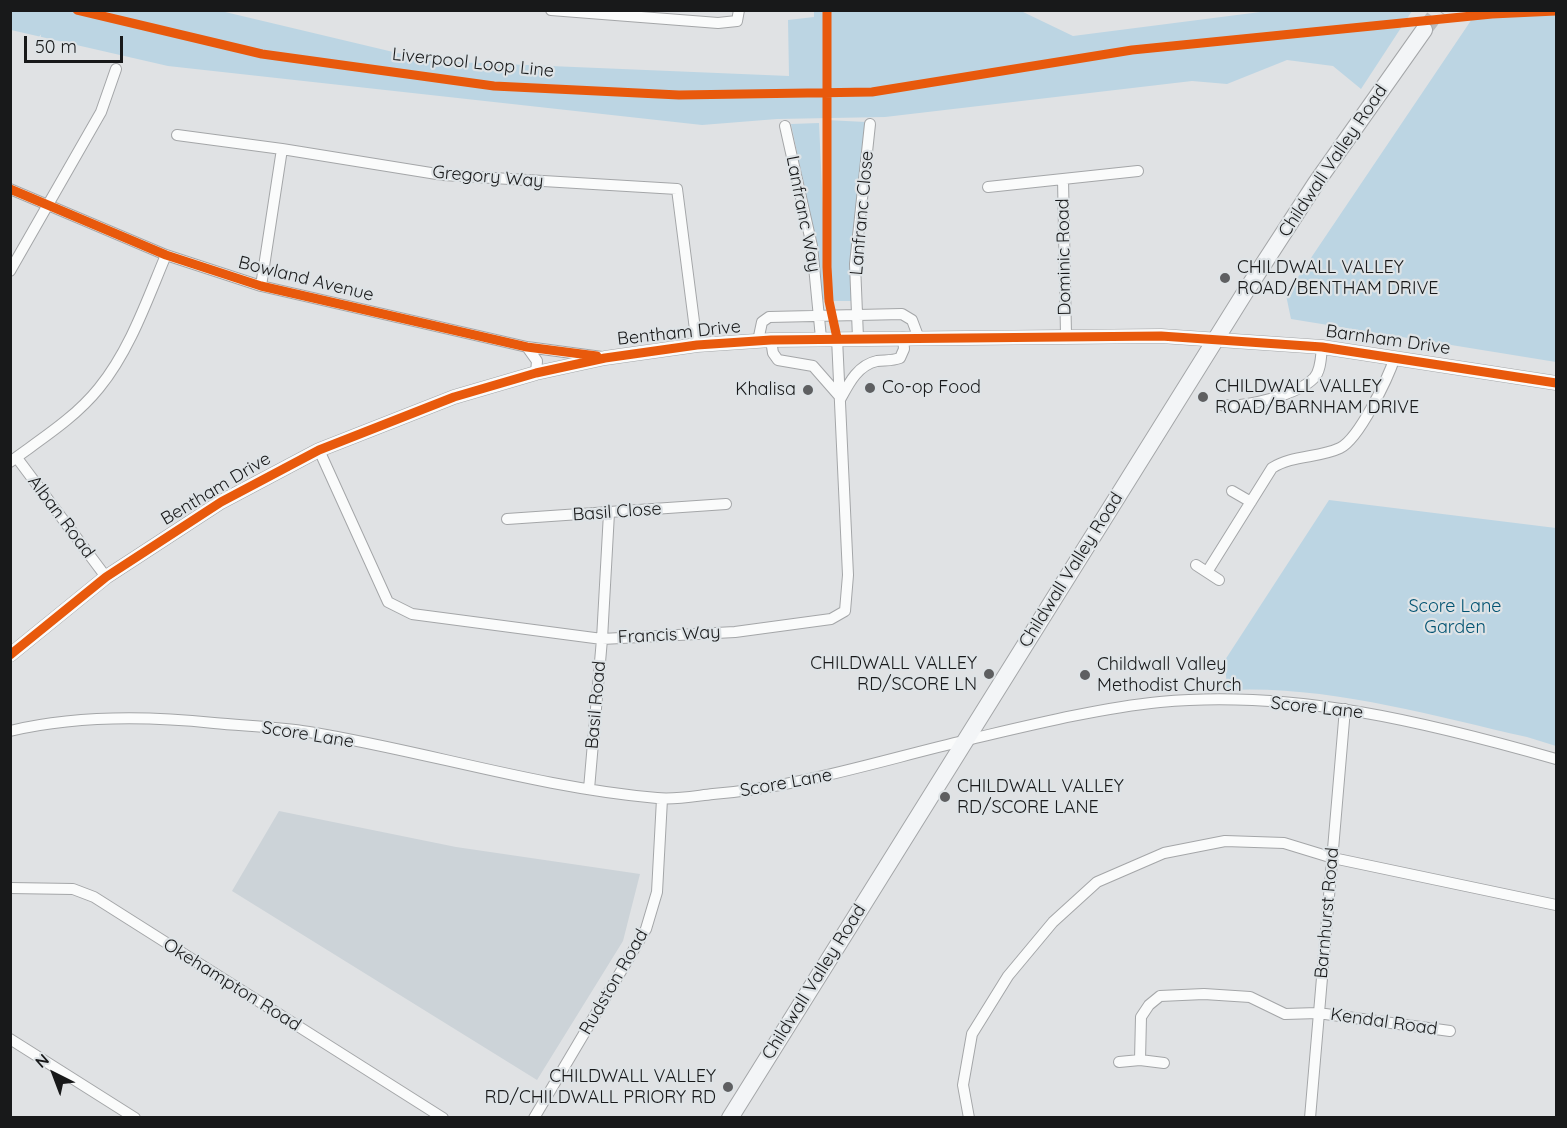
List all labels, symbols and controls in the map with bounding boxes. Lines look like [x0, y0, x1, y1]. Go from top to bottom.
scale bar [27, 24, 126, 62]
text: 50 m [35, 35, 77, 58]
street label: Liverpool Loop Line [391, 44, 555, 82]
street label: Childwall Valley Road [1274, 81, 1392, 241]
street label: Lanfranc Close [846, 150, 878, 276]
street label: Lanfranc Way [781, 154, 825, 274]
street label: Gregory Way [432, 161, 544, 193]
street label: Dominic Road [1052, 198, 1076, 316]
street label: Bowland Avenue [236, 252, 376, 306]
place label: CHILDWALL VALLEY ROAD/BENTHAM DRIVE [1237, 257, 1439, 300]
marker: CHILDWALL VALLEY ROAD/BENTHAM DRIVE [1218, 271, 1232, 285]
street label: Bentham Drive [616, 316, 742, 350]
street label: Barnham Drive [1324, 321, 1452, 359]
place label: CHILDWALL VALLEY ROAD/BARNHAM DRIVE [1215, 376, 1419, 418]
place label: Co-op Food [882, 377, 981, 399]
place label: Khalisa [735, 379, 796, 401]
marker: Co-op Food [863, 381, 877, 395]
marker: Khalisa [801, 383, 815, 397]
marker: CHILDWALL VALLEY ROAD/BARNHAM DRIVE [1196, 390, 1210, 404]
street label: Bentham Drive [157, 448, 275, 530]
street label: Alban Road [23, 472, 99, 562]
street label: Childwall Valley Road [1014, 488, 1128, 652]
street label: Basil Close [572, 498, 662, 526]
park label: Score Lane Garden [1409, 596, 1501, 638]
street label: Francis Way [617, 622, 721, 648]
place label: CHILDWALL VALLEY RD/SCORE LN [810, 653, 977, 696]
place label: Childwall Valley Methodist Church [1097, 654, 1242, 696]
street label: Basil Road [581, 660, 611, 750]
marker: CHILDWALL VALLEY RD/SCORE LN [982, 667, 996, 681]
marker: Childwall Valley Methodist Church [1078, 668, 1092, 682]
street label: Score Lane [1270, 692, 1364, 724]
street label: Score Lane [260, 717, 356, 753]
street label: Score Lane [738, 764, 834, 802]
place label: CHILDWALL VALLEY RD/SCORE LANE [957, 776, 1124, 818]
marker: CHILDWALL VALLEY RD/SCORE LANE [938, 790, 952, 804]
street label: Barnhurst Road [1311, 847, 1343, 979]
street label: Childwall Valley Road [757, 900, 871, 1064]
street label: Rudston Road [575, 925, 653, 1039]
street label: Okehampton Road [159, 934, 305, 1036]
street label: Kendal Road [1329, 1004, 1439, 1040]
north arrow [24, 1044, 84, 1104]
text: N [31, 1049, 53, 1072]
place label: CHILDWALL VALLEY RD/CHILDWALL PRIORY RD [485, 1066, 716, 1108]
marker: CHILDWALL VALLEY RD/CHILDWALL PRIORY RD [721, 1080, 735, 1094]

